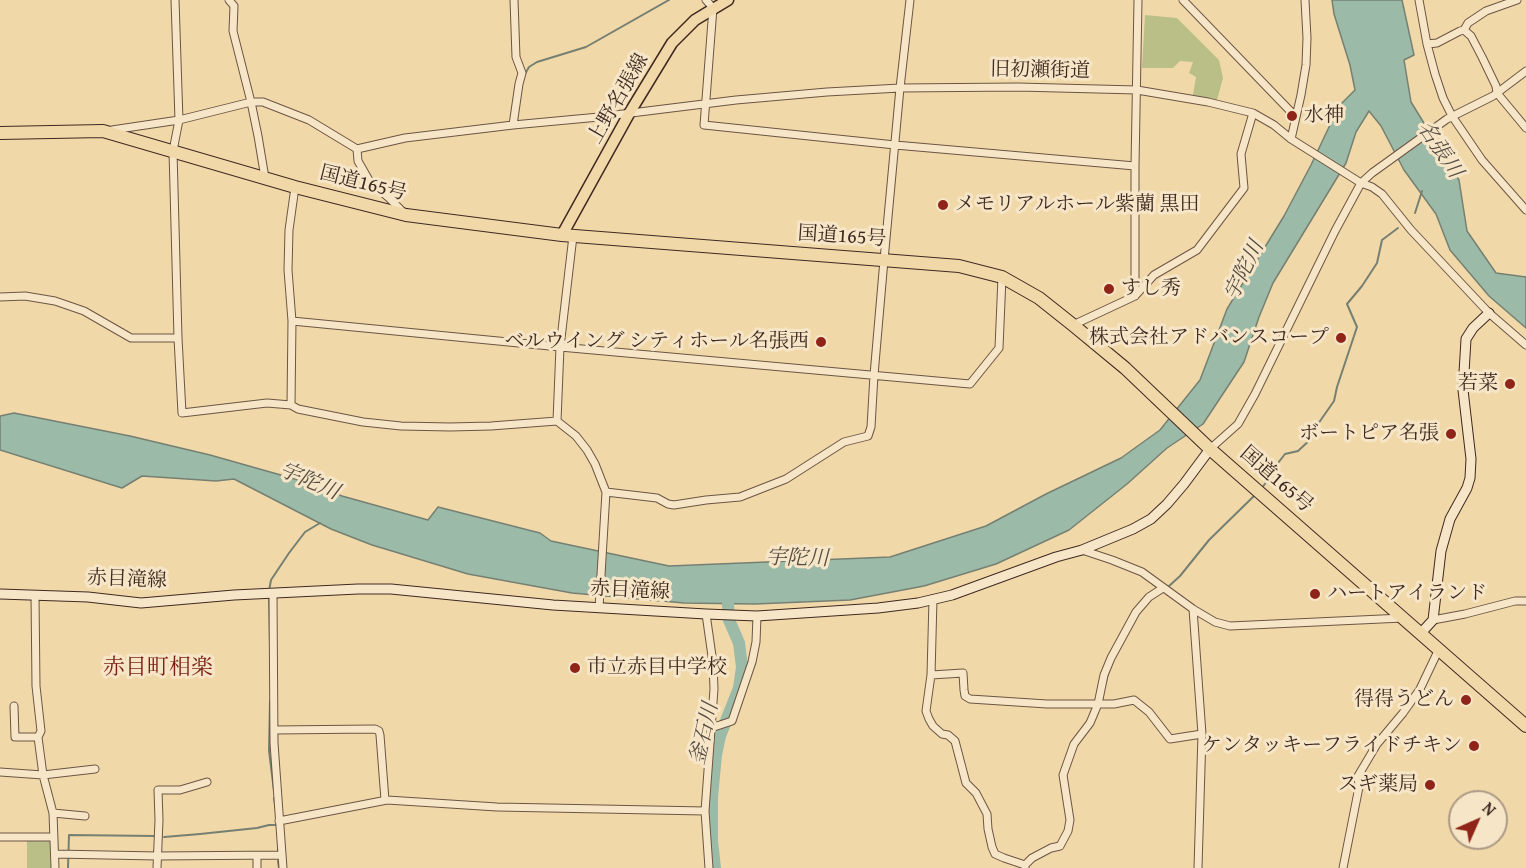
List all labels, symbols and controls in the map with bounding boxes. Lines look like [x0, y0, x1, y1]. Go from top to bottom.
street label: 上野名張線 [584, 50, 654, 148]
street label: 旧初瀬街道 [990, 58, 1090, 84]
place label: 水神 [1304, 104, 1344, 128]
marker: 水神 [1285, 109, 1299, 123]
water label: 名張川 [1411, 117, 1467, 183]
street label: 国道165号 [317, 162, 409, 206]
place label: メモリアルホール紫蘭 黒田 [955, 193, 1199, 217]
marker: メモリアルホール紫蘭 黒田 [936, 198, 950, 212]
street label: 国道165号 [797, 222, 887, 252]
water label: 宇陀川 [1220, 237, 1270, 305]
place label: すし秀 [1121, 277, 1181, 301]
marker: すし秀 [1102, 282, 1116, 296]
place label: 株式会社アドバンスコープ [1089, 326, 1329, 350]
place label: ベルウイング シティホール名張西 [505, 330, 809, 354]
marker: 株式会社アドバンスコープ [1334, 331, 1348, 345]
marker: ベルウイング シティホール名張西 [814, 335, 828, 349]
place label: 若菜 [1458, 372, 1498, 396]
marker: 若菜 [1503, 377, 1517, 391]
place label: ボートピア名張 [1299, 422, 1439, 446]
marker: ボートピア名張 [1444, 427, 1458, 441]
street label: 国道165号 [1235, 442, 1317, 518]
water label: 宇陀川 [275, 458, 343, 506]
water label: 宇陀川 [765, 546, 829, 572]
street label: 赤目滝線 [87, 567, 167, 593]
street label: 赤目滝線 [589, 577, 671, 605]
place label: ハートアイランド [1327, 582, 1487, 606]
marker: ハートアイランド [1308, 587, 1322, 601]
district label: 赤目町相楽 [103, 655, 213, 681]
place label: 市立赤目中学校 [587, 656, 727, 680]
marker: 市立赤目中学校 [568, 661, 582, 675]
place label: 得得うどん [1354, 688, 1454, 712]
marker: 得得うどん [1459, 693, 1473, 707]
water label: 釜石川 [686, 700, 724, 768]
place label: ケンタッキーフライドチキン [1202, 734, 1462, 758]
marker: ケンタッキーフライドチキン [1467, 739, 1481, 753]
place label: スギ薬局 [1338, 773, 1418, 797]
marker: スギ薬局 [1423, 778, 1437, 792]
north arrow [1448, 790, 1508, 850]
text: N [1477, 796, 1502, 821]

